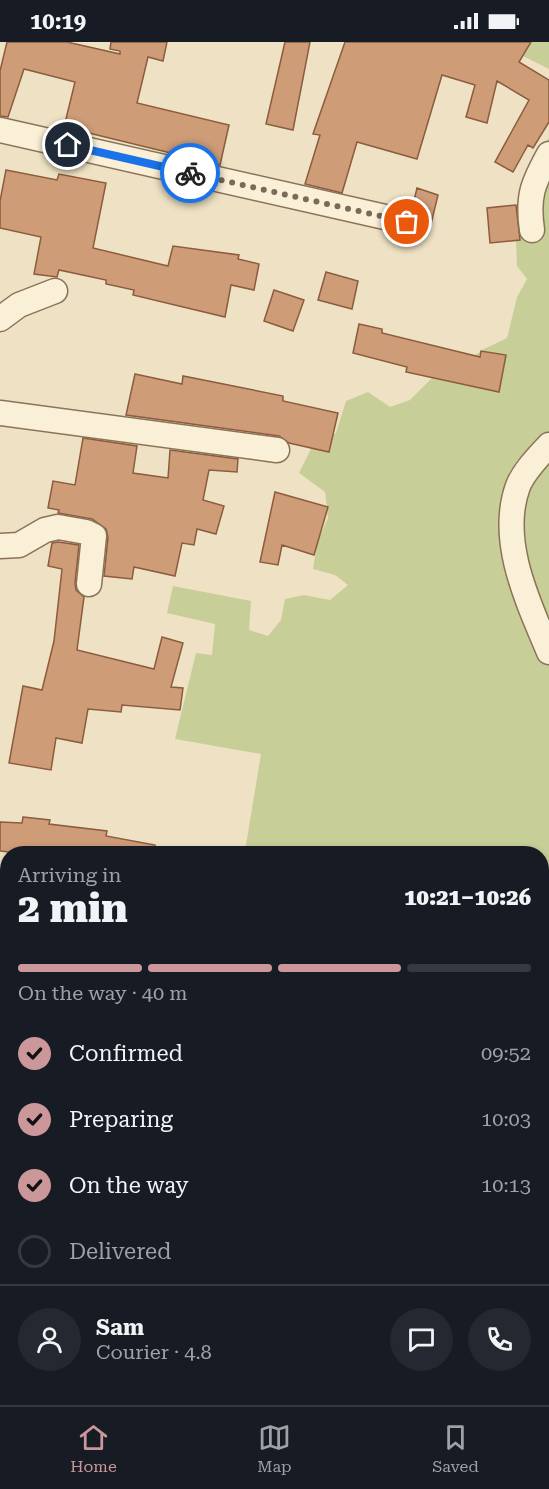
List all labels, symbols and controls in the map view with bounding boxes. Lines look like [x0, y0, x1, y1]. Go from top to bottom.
text: 10:19 [30, 9, 86, 34]
pin [42, 119, 93, 170]
icon: home [51, 128, 84, 161]
courier [160, 143, 220, 203]
icon: bike [174, 157, 207, 190]
pin [381, 196, 432, 247]
icon: bag [390, 205, 423, 238]
text: Arriving in [18, 863, 121, 887]
text: 10:21–10:26 [404, 885, 531, 910]
text: 2 min [18, 886, 128, 932]
text: On the way · 40 m [18, 981, 188, 1005]
icon: check [18, 1037, 51, 1070]
text: Confirmed [69, 1041, 183, 1066]
text: 09:52 [481, 1041, 531, 1065]
icon: check [18, 1103, 51, 1136]
text: Preparing [69, 1107, 173, 1132]
text: 10:03 [481, 1107, 531, 1131]
icon: check [18, 1169, 51, 1202]
text: On the way [69, 1173, 189, 1198]
text: 10:13 [481, 1173, 531, 1197]
text: Delivered [69, 1239, 171, 1264]
button: person [18, 1308, 81, 1371]
button: chat [390, 1308, 453, 1371]
button: phone [468, 1308, 531, 1371]
text: Sam [96, 1315, 144, 1340]
text: Courier · 4.8 [96, 1340, 212, 1364]
tab: Home [70, 1421, 117, 1476]
tab: Map [257, 1421, 292, 1476]
tab: Saved [432, 1421, 479, 1476]

